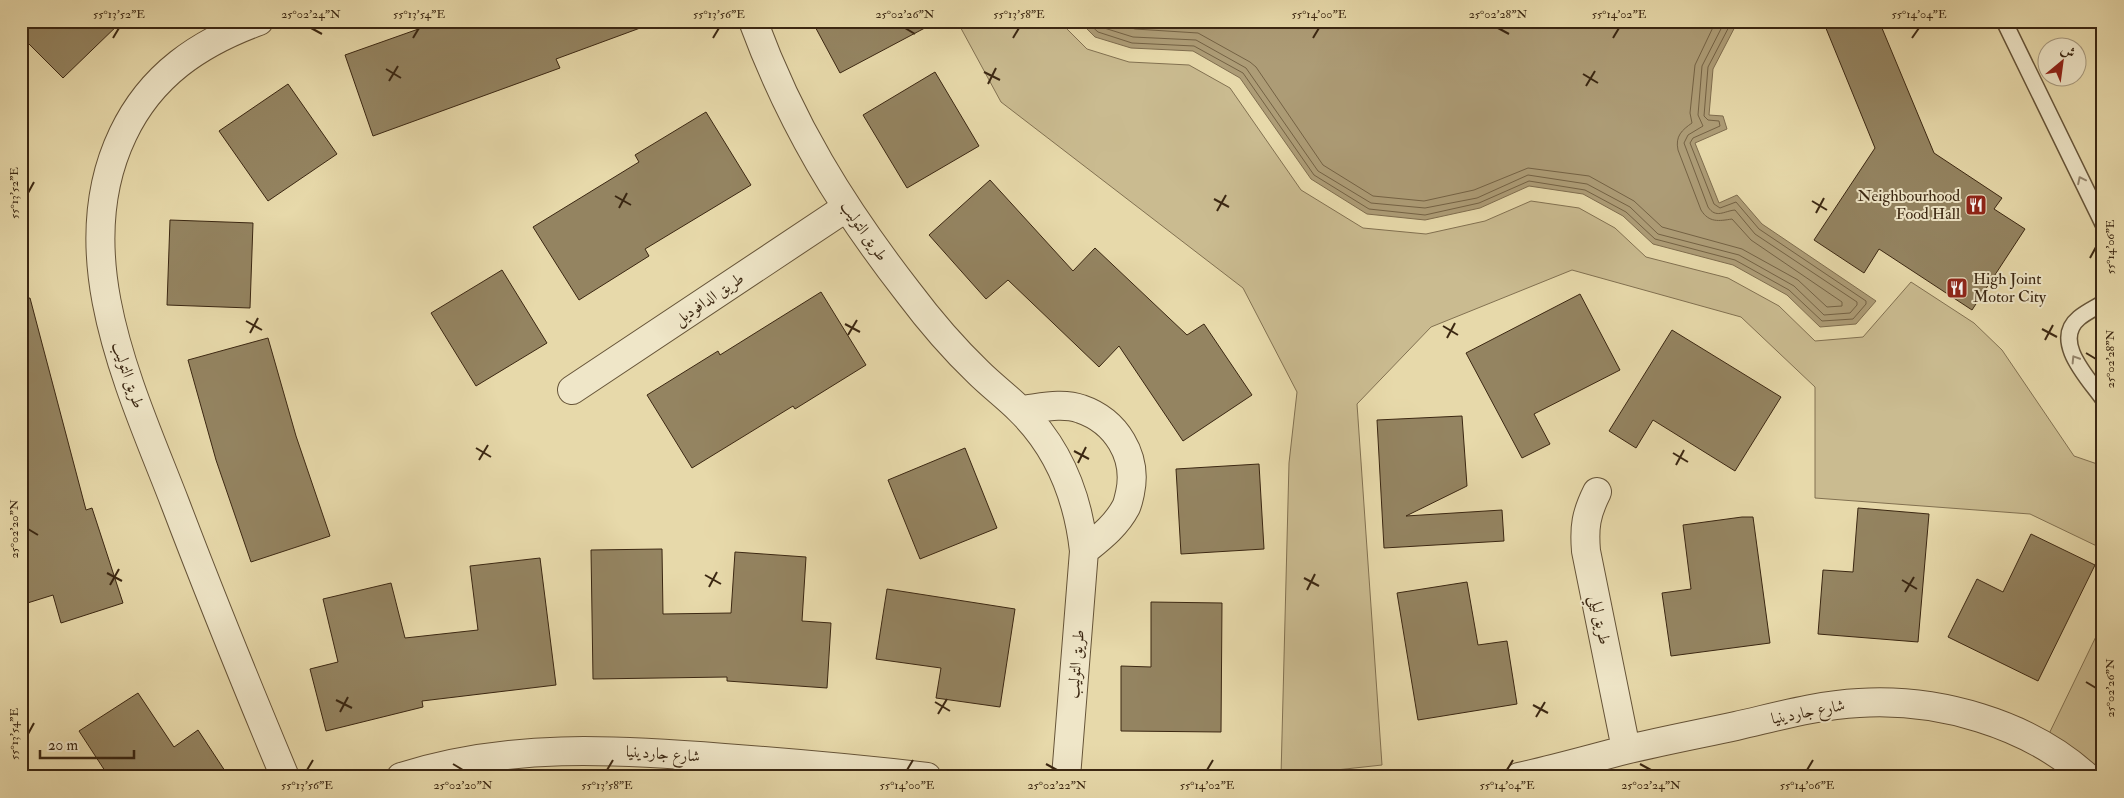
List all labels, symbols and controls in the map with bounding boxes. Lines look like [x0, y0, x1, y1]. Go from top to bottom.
text: 55°13'52"E [93, 7, 145, 22]
text: 25°02'24"N [281, 7, 341, 22]
text: 55°13'54"E [393, 7, 445, 22]
text: 55°13'56"E [693, 7, 745, 22]
text: 25°02'26"N [876, 7, 935, 22]
text: 55°13'58"E [993, 7, 1045, 22]
text: 55°14'00"E [1292, 7, 1347, 22]
text: 25°02'28"N [1469, 7, 1528, 22]
text: 55°14'02"E [1592, 7, 1647, 22]
text: 55°14'04"E [1891, 7, 1947, 22]
north arrow [2036, 38, 2086, 88]
text: ش [2058, 40, 2078, 62]
text: 55°13'52"E [7, 167, 22, 219]
one-way arrow [2077, 176, 2087, 185]
place label: Neighbourhood Food Hall [1857, 186, 1960, 224]
restaurant icon: Neighbourhood Food Hall [1964, 193, 1988, 217]
street label: طريق التوليب [836, 197, 892, 265]
text: 55°14'06"E [2103, 219, 2118, 274]
street label: طريق الدافوديل [670, 268, 748, 331]
place label: High Joint Motor City [1973, 269, 2047, 307]
restaurant icon: High Joint Motor City [1945, 276, 1969, 300]
text: 25°02'28"N [2103, 329, 2118, 388]
street label: طريق التوليب [107, 339, 149, 411]
one-way arrow [2072, 355, 2082, 364]
text: 25°02'20"N [7, 499, 22, 559]
street label: طريق ليلي [1581, 594, 1615, 647]
street label: طريق التوليب [1063, 629, 1089, 699]
text: 25°02'26"N [2103, 658, 2118, 717]
street label: شارع جاردينيا [1769, 695, 1847, 732]
text: 55°13'54"E [7, 708, 22, 760]
scale bar [40, 728, 134, 760]
text: 20 m [48, 736, 78, 755]
street label: شارع جاردينيا [625, 741, 701, 770]
text: 55°13'56"E [281, 778, 333, 793]
text: 25°02'20"N [433, 778, 493, 793]
text: 55°13'58"E [581, 778, 633, 793]
text: 55°14'00"E [880, 778, 935, 793]
text: 25°02'22"N [1027, 778, 1087, 793]
text: 55°14'02"E [1180, 778, 1235, 793]
text: 55°14'04"E [1479, 778, 1535, 793]
text: 25°02'24"N [1621, 778, 1681, 793]
text: 55°14'06"E [1780, 778, 1835, 793]

